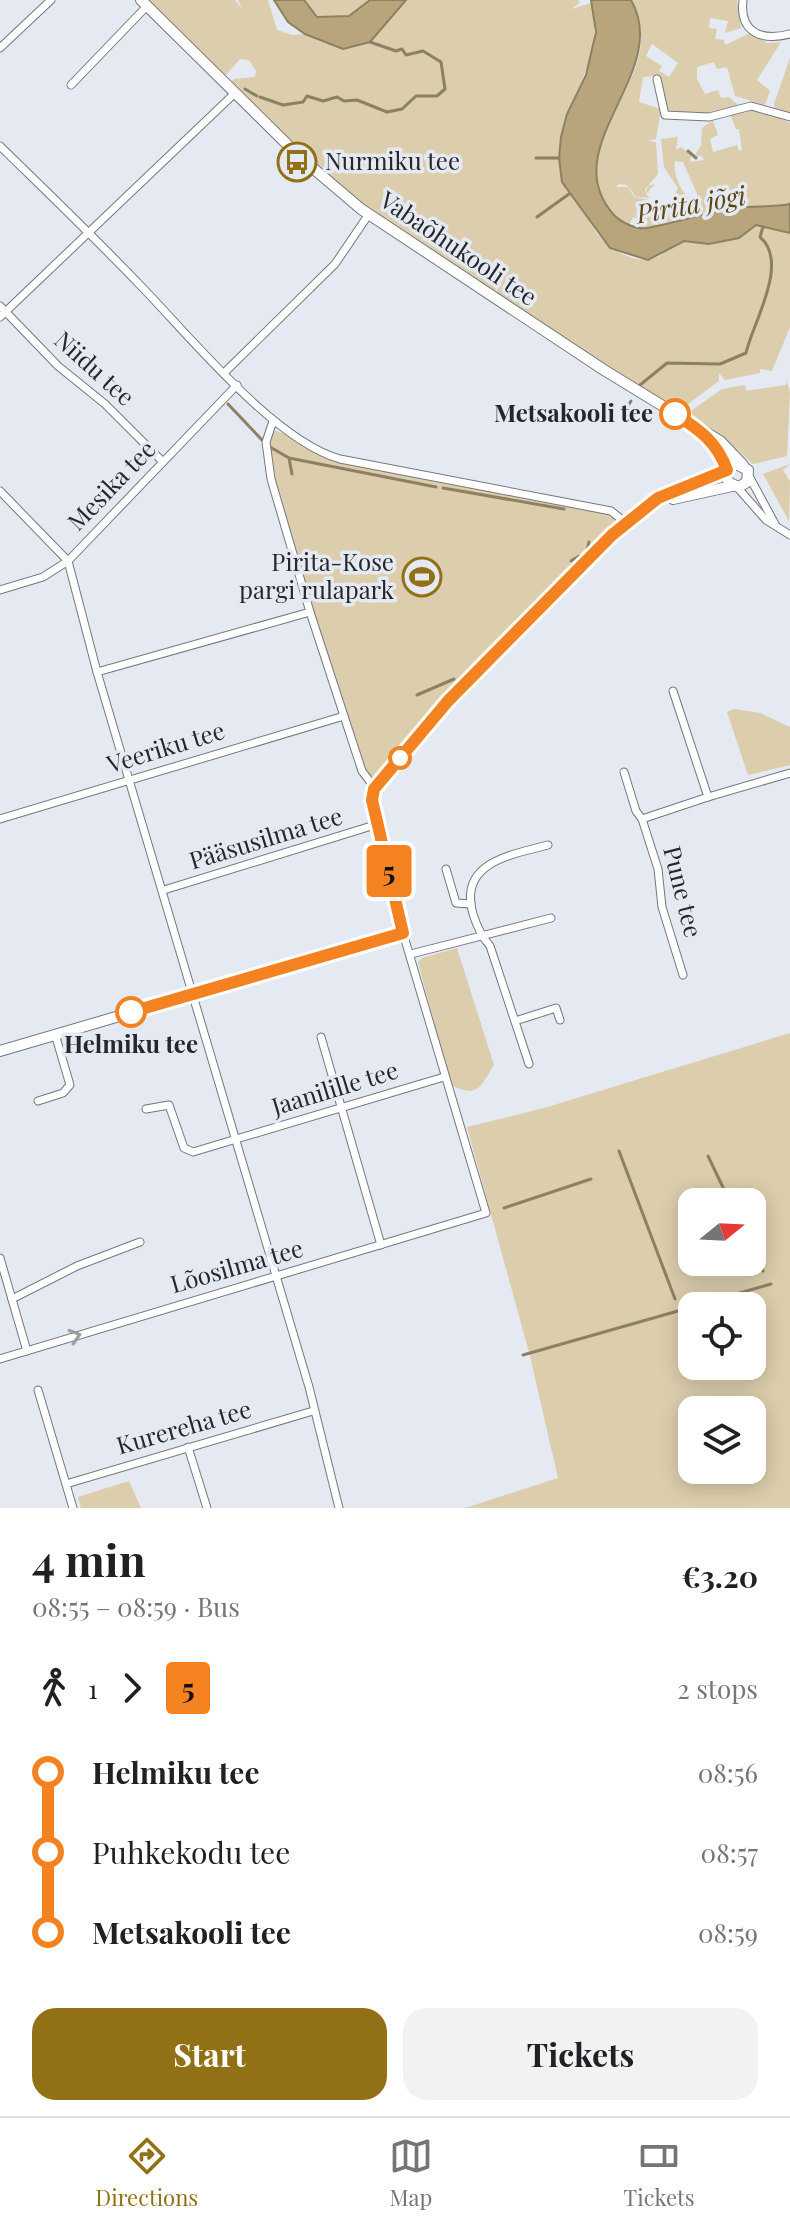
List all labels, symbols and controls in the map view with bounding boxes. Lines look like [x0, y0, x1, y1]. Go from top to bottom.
bus stop icon: Nurmiku tee [276, 141, 318, 183]
place label: Nurmiku tee [325, 144, 460, 176]
water label: Pirita jõgi [632, 177, 749, 231]
street label: Vabaõhukooli tee [373, 182, 544, 312]
street label: Niidu tee [49, 323, 142, 412]
place label: Metsakooli tee [494, 396, 653, 428]
marker: Metsakooli tee [660, 399, 690, 429]
street label: Mesika tee [60, 433, 161, 537]
place label: Pirita-Kose pargi rulapark [239, 545, 395, 605]
sports icon: Pirita-Kose pargi rulapark [401, 556, 443, 598]
street label: Veeriku tee [102, 713, 228, 779]
unlabelled marker [389, 747, 411, 769]
street label: Pääsusilma tee [185, 799, 346, 876]
street label: Pune tee [657, 843, 711, 940]
line badge: 5 [363, 845, 415, 897]
text: 5 [383, 852, 395, 889]
marker: Helmiku tee [116, 997, 146, 1027]
place label: Helmiku tee [64, 1027, 198, 1059]
street label: Jaanilille tee [266, 1053, 402, 1122]
north arrow [678, 1188, 766, 1276]
map controls [678, 1188, 766, 1484]
street label: Lõosilma tee [166, 1231, 306, 1299]
button: locate [678, 1292, 766, 1380]
one-way arrow [67, 1329, 81, 1345]
street label: Kurereha tee [112, 1392, 254, 1461]
button: layers [678, 1396, 766, 1484]
text: 4 min [32, 1529, 146, 1588]
text: €3.20 [682, 1556, 758, 1596]
text: 08:55 – 08:59 · Bus [32, 1589, 240, 1624]
icon: walk [32, 1666, 76, 1710]
icon: forward [110, 1666, 154, 1710]
text: 5 [182, 1669, 194, 1706]
text: 1 [88, 1671, 98, 1706]
text: 2 stops [677, 1671, 758, 1706]
text: Helmiku tee [92, 1752, 260, 1792]
text: 08:56 [698, 1755, 758, 1790]
text: Puhkekodu tee [92, 1832, 290, 1872]
text: 08:57 [701, 1835, 758, 1870]
text: Metsakooli tee [92, 1912, 291, 1952]
text: 08:59 [698, 1915, 758, 1950]
button: Start [32, 2008, 387, 2100]
button: Tickets [403, 2008, 758, 2100]
tab: Directions [95, 2134, 198, 2212]
tab: Map [389, 2134, 433, 2212]
tab: Tickets [624, 2134, 695, 2212]

